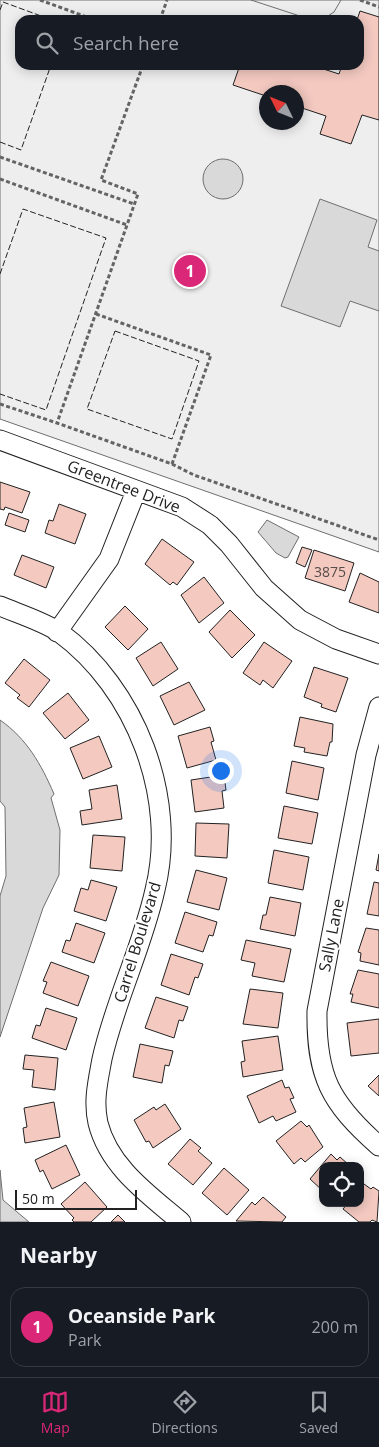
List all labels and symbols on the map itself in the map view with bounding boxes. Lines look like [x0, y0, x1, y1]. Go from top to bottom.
north arrow [259, 85, 304, 130]
pin: 1 [174, 252, 206, 290]
street label: Greentree Drive [64, 454, 184, 518]
house number: 3875 [314, 562, 346, 581]
your location [208, 758, 234, 784]
street label: Carrel Boulevard [108, 879, 166, 1005]
street label: Sally Lane [313, 897, 349, 973]
scale bar [15, 1187, 138, 1210]

